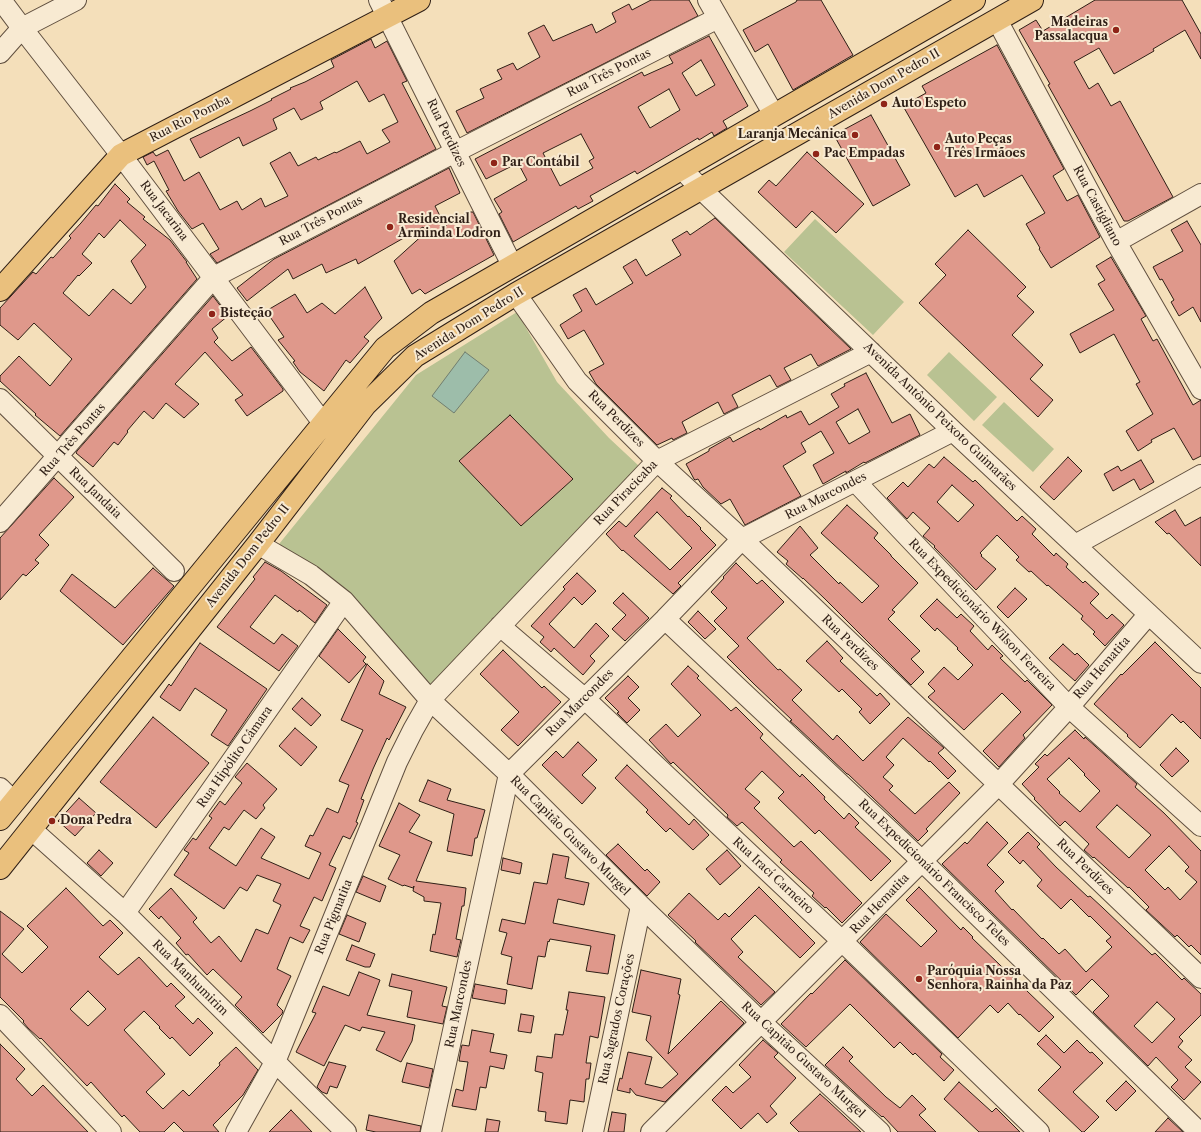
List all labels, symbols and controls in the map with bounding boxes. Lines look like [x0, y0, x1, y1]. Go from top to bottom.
place label: Madeiras Passalacqua [1034, 16, 1108, 44]
marker: Madeiras Passalacqua [1111, 25, 1121, 35]
street label: Rua Três Pontas [565, 46, 653, 100]
street label: Avenida Dom Pedro II [826, 46, 942, 122]
street label: Rua Rio Pomba [147, 93, 233, 145]
street label: Rua Perdizes [423, 97, 469, 169]
place label: Auto Espeto [892, 97, 966, 111]
marker: Auto Espeto [879, 99, 889, 109]
place label: Laranja Mecânica [738, 128, 847, 142]
marker: Laranja Mecânica [850, 130, 860, 140]
place label: Auto Peças Três Irmãoes [945, 133, 1025, 161]
marker: Auto Peças Três Irmãoes [932, 142, 942, 152]
place label: Pac Empadas [824, 147, 905, 161]
marker: Pac Empadas [811, 149, 821, 159]
place label: Par Contábil [502, 156, 579, 170]
marker: Par Contábil [489, 158, 499, 168]
street label: Rua Castigliano [1070, 163, 1124, 249]
street label: Rua Jacarina [137, 178, 191, 244]
street label: Rua Três Pontas [277, 193, 365, 249]
place label: Residencial Arminda Lodron [398, 213, 501, 241]
marker: Residencial Arminda Lodron [385, 222, 395, 232]
street label: Avenida Dom Pedro II [411, 284, 527, 364]
place label: Bisteção [220, 307, 272, 321]
marker: Bisteção [207, 309, 217, 319]
street label: Avenida Antônio Peixoto Guimarães [861, 340, 1019, 494]
street label: Rua Perdizes [585, 388, 647, 450]
street label: Rua Três Pontas [37, 400, 109, 480]
street label: Rua Piracicaba [591, 458, 661, 528]
street label: Rua Jandaia [66, 464, 124, 522]
street label: Rua Marcondes [783, 469, 869, 523]
street label: Avenida Dom Pedro II [203, 502, 293, 610]
street label: Rua Expedicionário Wilson Ferreira [905, 536, 1059, 694]
street label: Rua Perdizes [818, 612, 882, 674]
street label: Rua Hematita [1071, 634, 1133, 702]
street label: Rua Marcondes [543, 666, 617, 740]
street label: Rua Hipólito Câmara [194, 703, 276, 811]
street label: Rua Capitão Gustavo Murgel [507, 773, 633, 899]
street label: Rua Expedicionário Francisco Teles [855, 797, 1013, 949]
place label: Dona Pedra [60, 814, 132, 828]
marker: Dona Pedra [47, 816, 57, 826]
street label: Rua Irací Carneiro [730, 835, 816, 917]
street label: Rua Perdizes [1053, 836, 1117, 898]
street label: Rua Hematita [848, 871, 912, 937]
street label: Rua Pigmatita [312, 877, 356, 957]
street label: Rua Manhumirim [149, 937, 231, 1019]
street label: Rua Sagrados Corações [596, 952, 638, 1086]
street label: Rua Marcondes [443, 959, 475, 1049]
place label: Paróquia Nossa Senhora, Rainha da Paz [927, 965, 1071, 993]
marker: Paróquia Nossa Senhora, Rainha da Paz [914, 974, 924, 984]
street label: Rua Capitão Gustavo Murgel [738, 999, 868, 1121]

